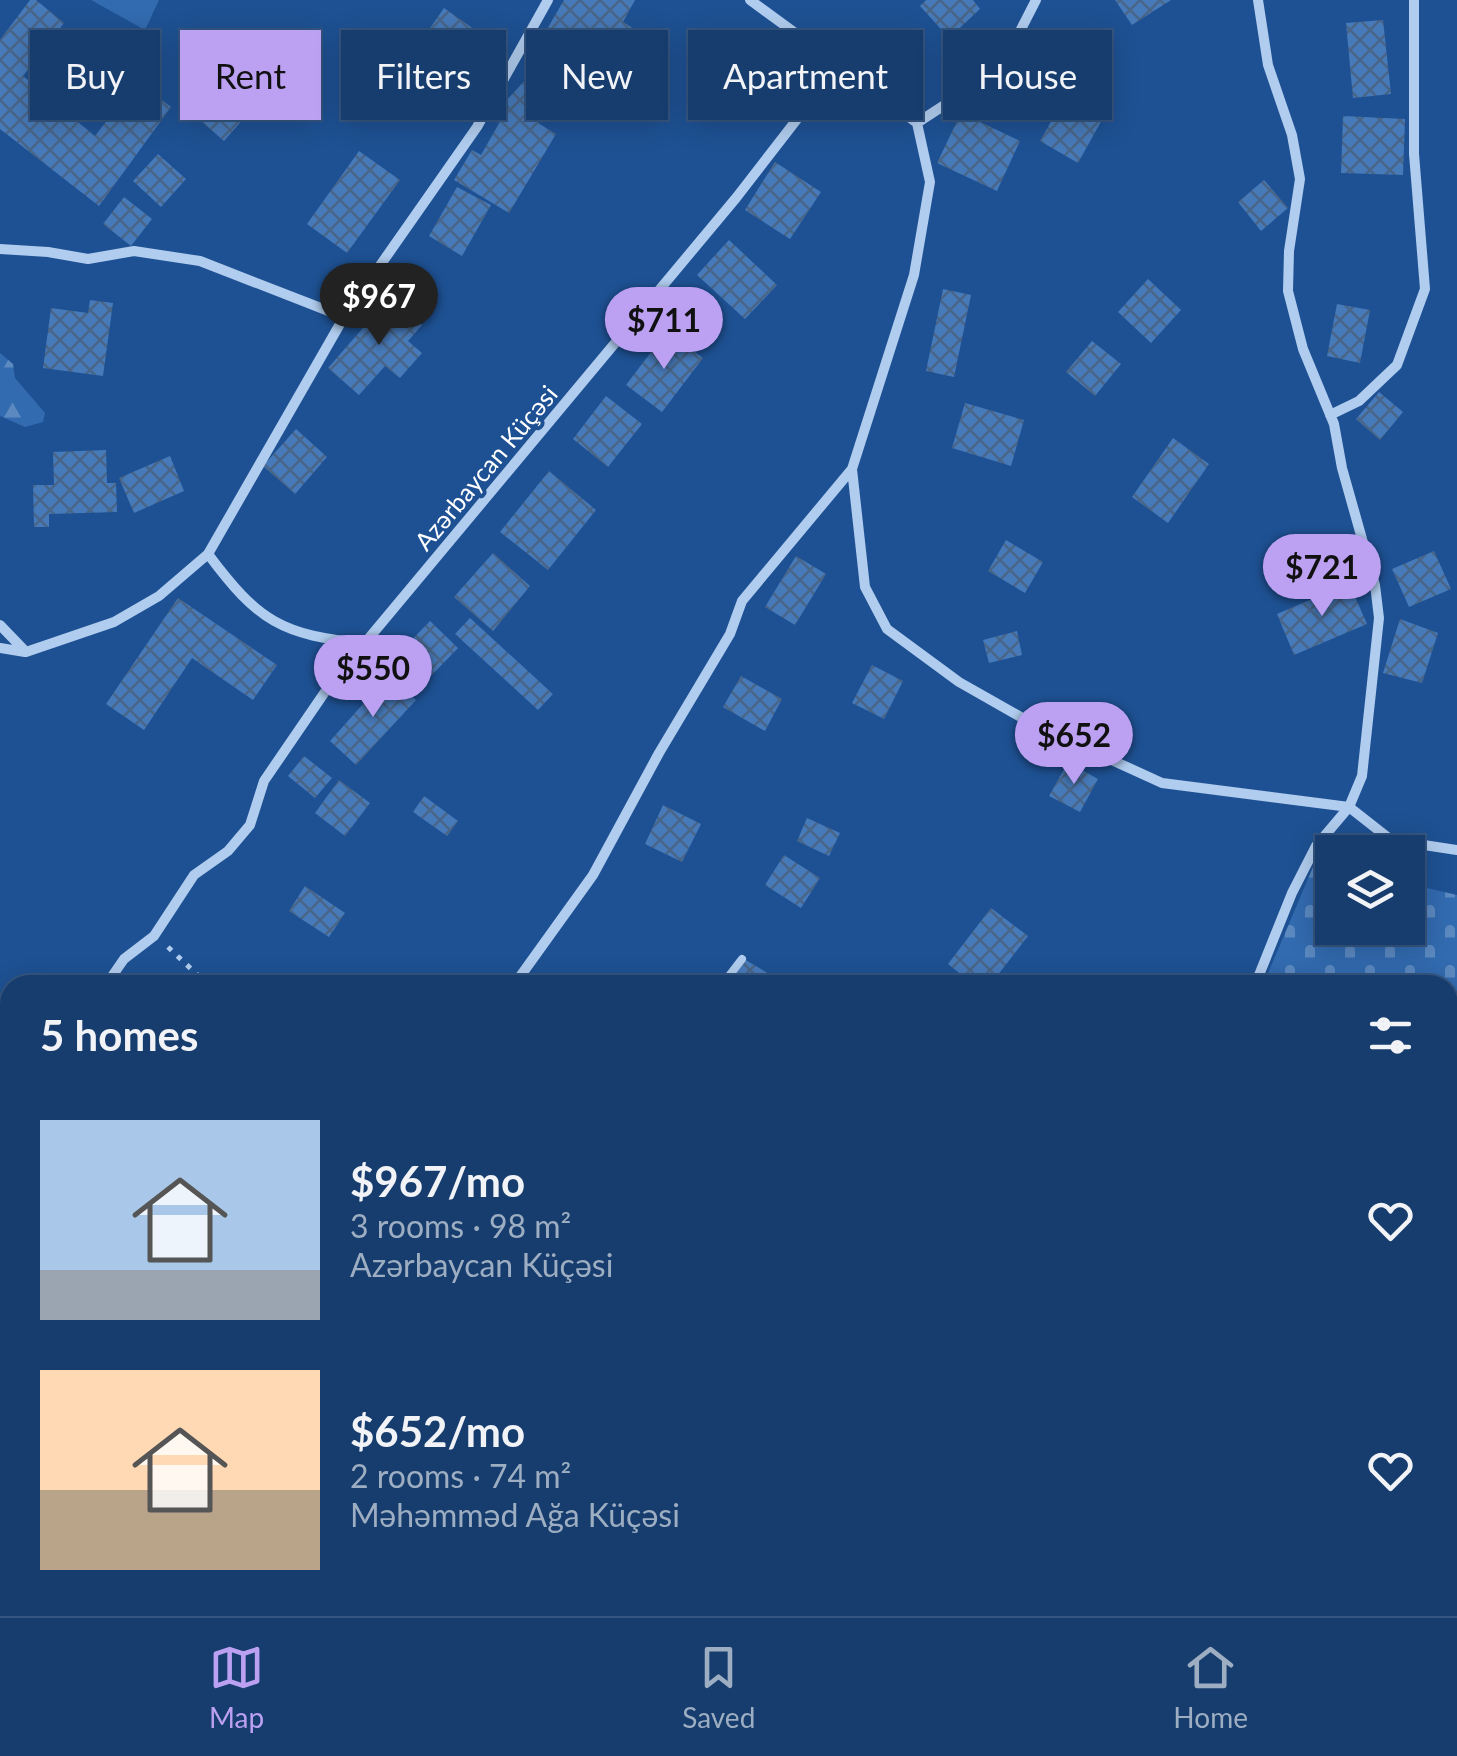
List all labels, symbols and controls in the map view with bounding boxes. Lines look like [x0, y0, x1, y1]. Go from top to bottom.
chip: Buy [30, 30, 160, 120]
chip: Rent [180, 30, 321, 120]
chip: Filters [341, 30, 506, 120]
chip: New [526, 30, 668, 120]
chip: Apartment [688, 30, 923, 120]
chip: House [943, 30, 1112, 120]
pin: $967 [320, 263, 438, 348]
text: $967 [342, 276, 416, 315]
pin: $711 [605, 287, 723, 372]
text: $711 [627, 300, 701, 339]
street label: Azərbaycan Küçəsi [408, 379, 563, 556]
pin: $721 [1263, 534, 1381, 619]
text: $721 [1285, 547, 1359, 586]
pin: $550 [314, 635, 432, 720]
text: $550 [336, 648, 410, 687]
pin: $652 [1015, 702, 1133, 787]
text: $652 [1037, 715, 1111, 754]
map controls [1315, 835, 1425, 945]
button: layers [1315, 835, 1425, 945]
icon: filters [1363, 1008, 1418, 1063]
text: 5 homes [40, 1010, 198, 1060]
text: $967/mo [350, 1156, 525, 1206]
icon: home [120, 1160, 240, 1280]
icon: heart [1363, 1193, 1418, 1248]
text: 3 rooms · 98 m² [350, 1206, 571, 1245]
text: Azərbaycan Küçəsi [350, 1245, 613, 1284]
text: $652/mo [350, 1406, 525, 1456]
icon: home [120, 1410, 240, 1530]
icon: heart [1363, 1443, 1418, 1498]
text: 2 rooms · 74 m² [350, 1456, 571, 1495]
text: Məhəmməd Ağa Küçəsi [350, 1495, 680, 1534]
tab: Map [209, 1640, 264, 1734]
tab: Saved [682, 1640, 755, 1734]
tab: Home [1173, 1640, 1248, 1734]

